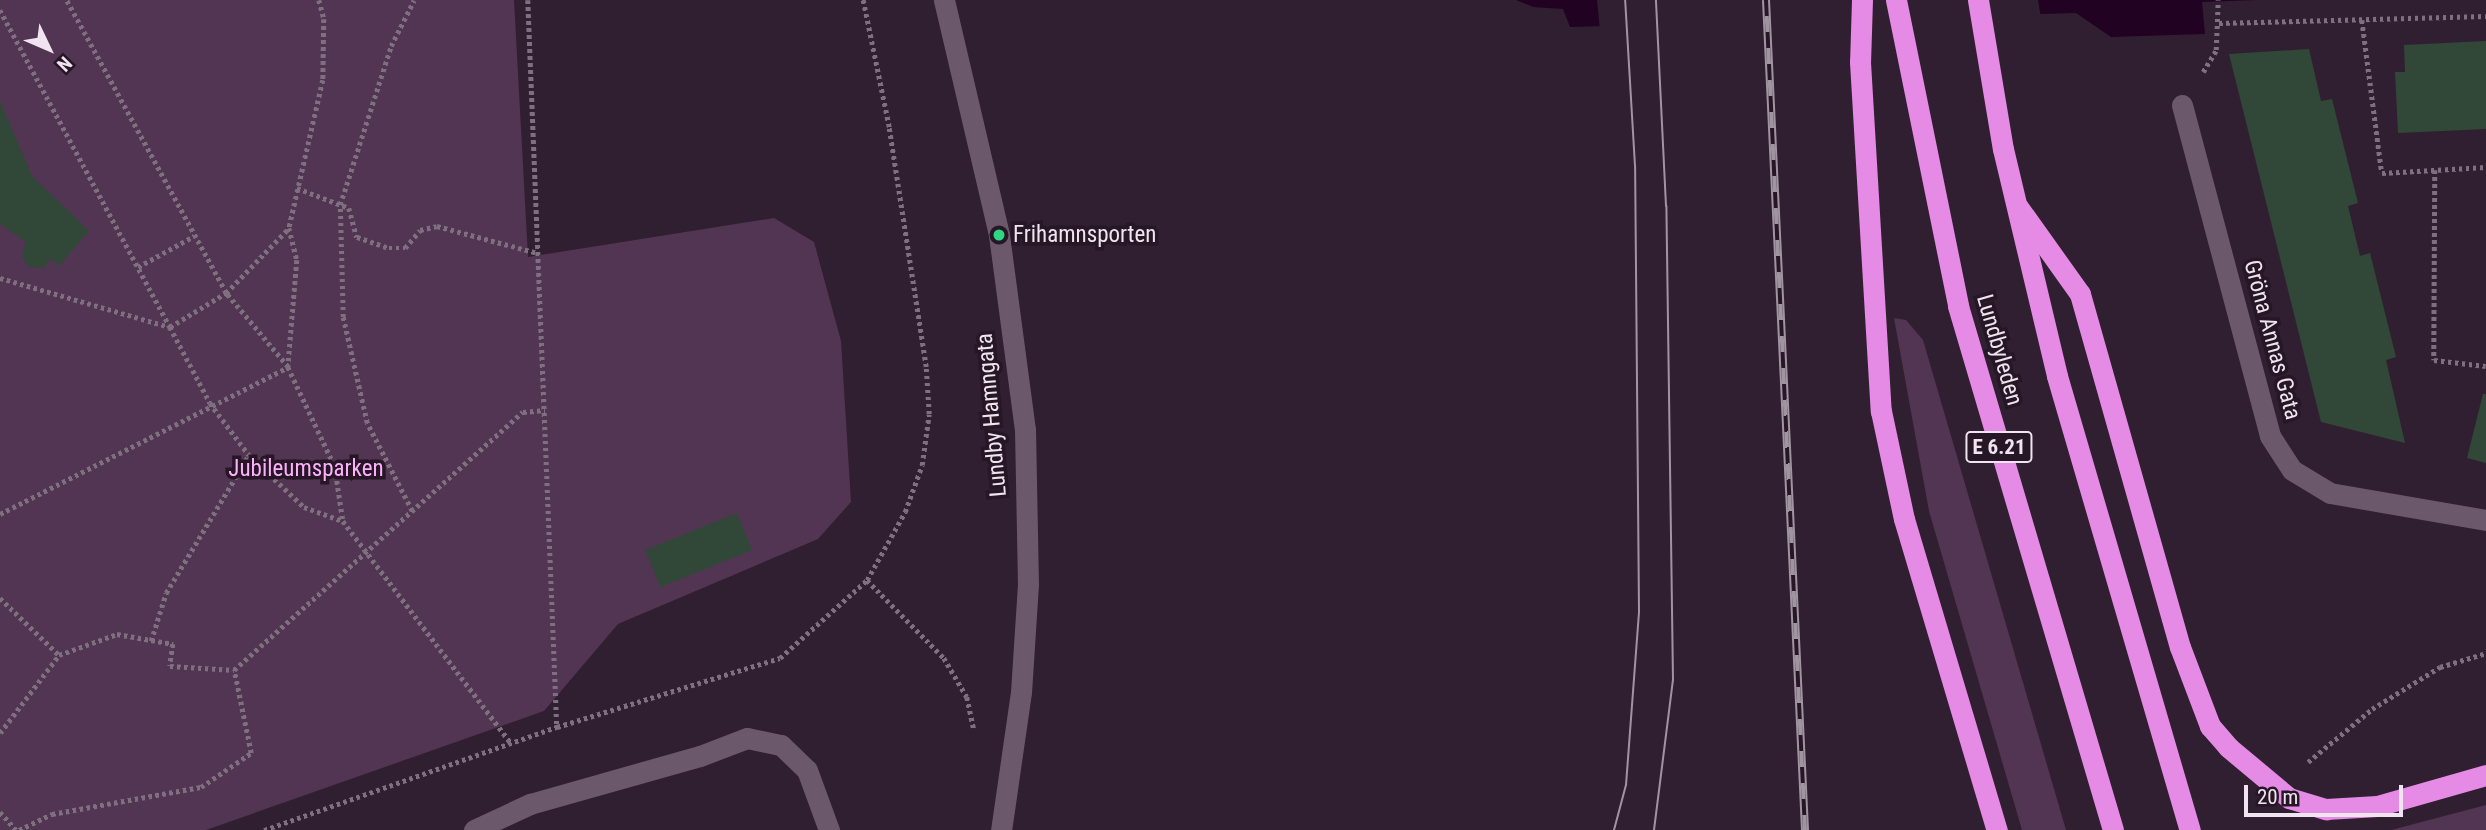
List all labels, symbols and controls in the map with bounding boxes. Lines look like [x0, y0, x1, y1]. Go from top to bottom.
north arrow [14, 14, 84, 84]
text: N [52, 52, 77, 76]
place label: Frihamnsporten [1013, 221, 1156, 249]
marker: Frihamnsporten [991, 227, 1007, 243]
street label: Gröna Annas Gata [2237, 257, 2307, 423]
street label: Lundbyleden [1970, 291, 2028, 409]
street label: Lundby Hamngata [971, 332, 1013, 498]
road number: E 6.21 [1964, 430, 2034, 464]
park label: Jubileumsparken [228, 455, 384, 483]
scale bar [2248, 770, 2407, 814]
text: 20 m [2257, 785, 2298, 809]

